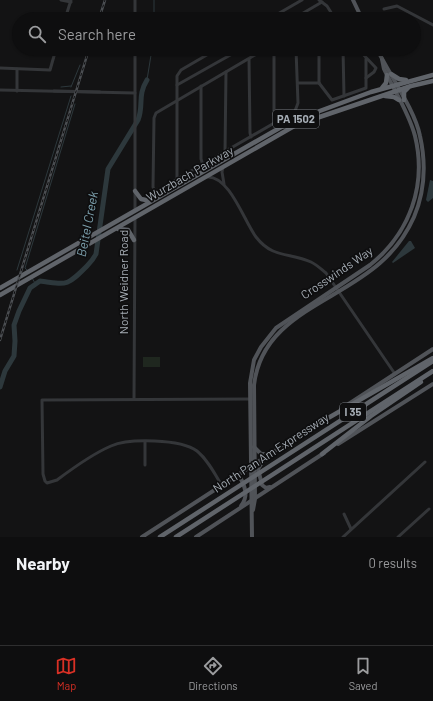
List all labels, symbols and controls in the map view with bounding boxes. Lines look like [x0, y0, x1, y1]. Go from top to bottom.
search box [12, 12, 421, 56]
icon: search [26, 23, 48, 45]
text: Search here [58, 25, 136, 43]
road number: PA 1502 [273, 110, 319, 128]
street label: Wurzbach Parkway [144, 142, 236, 204]
water label: Beitel Creek [73, 189, 101, 258]
street label: North Weidner Road [116, 230, 130, 334]
street label: Crosswinds Way [298, 243, 375, 301]
road number: I 35 [340, 403, 366, 421]
street label: North Pan Am Expressway [210, 409, 331, 495]
text: Nearby [16, 553, 70, 573]
text: 0 results [368, 555, 417, 571]
tab: Map [55, 655, 77, 692]
tab: Directions [188, 655, 238, 692]
tab: Saved [349, 655, 378, 692]

